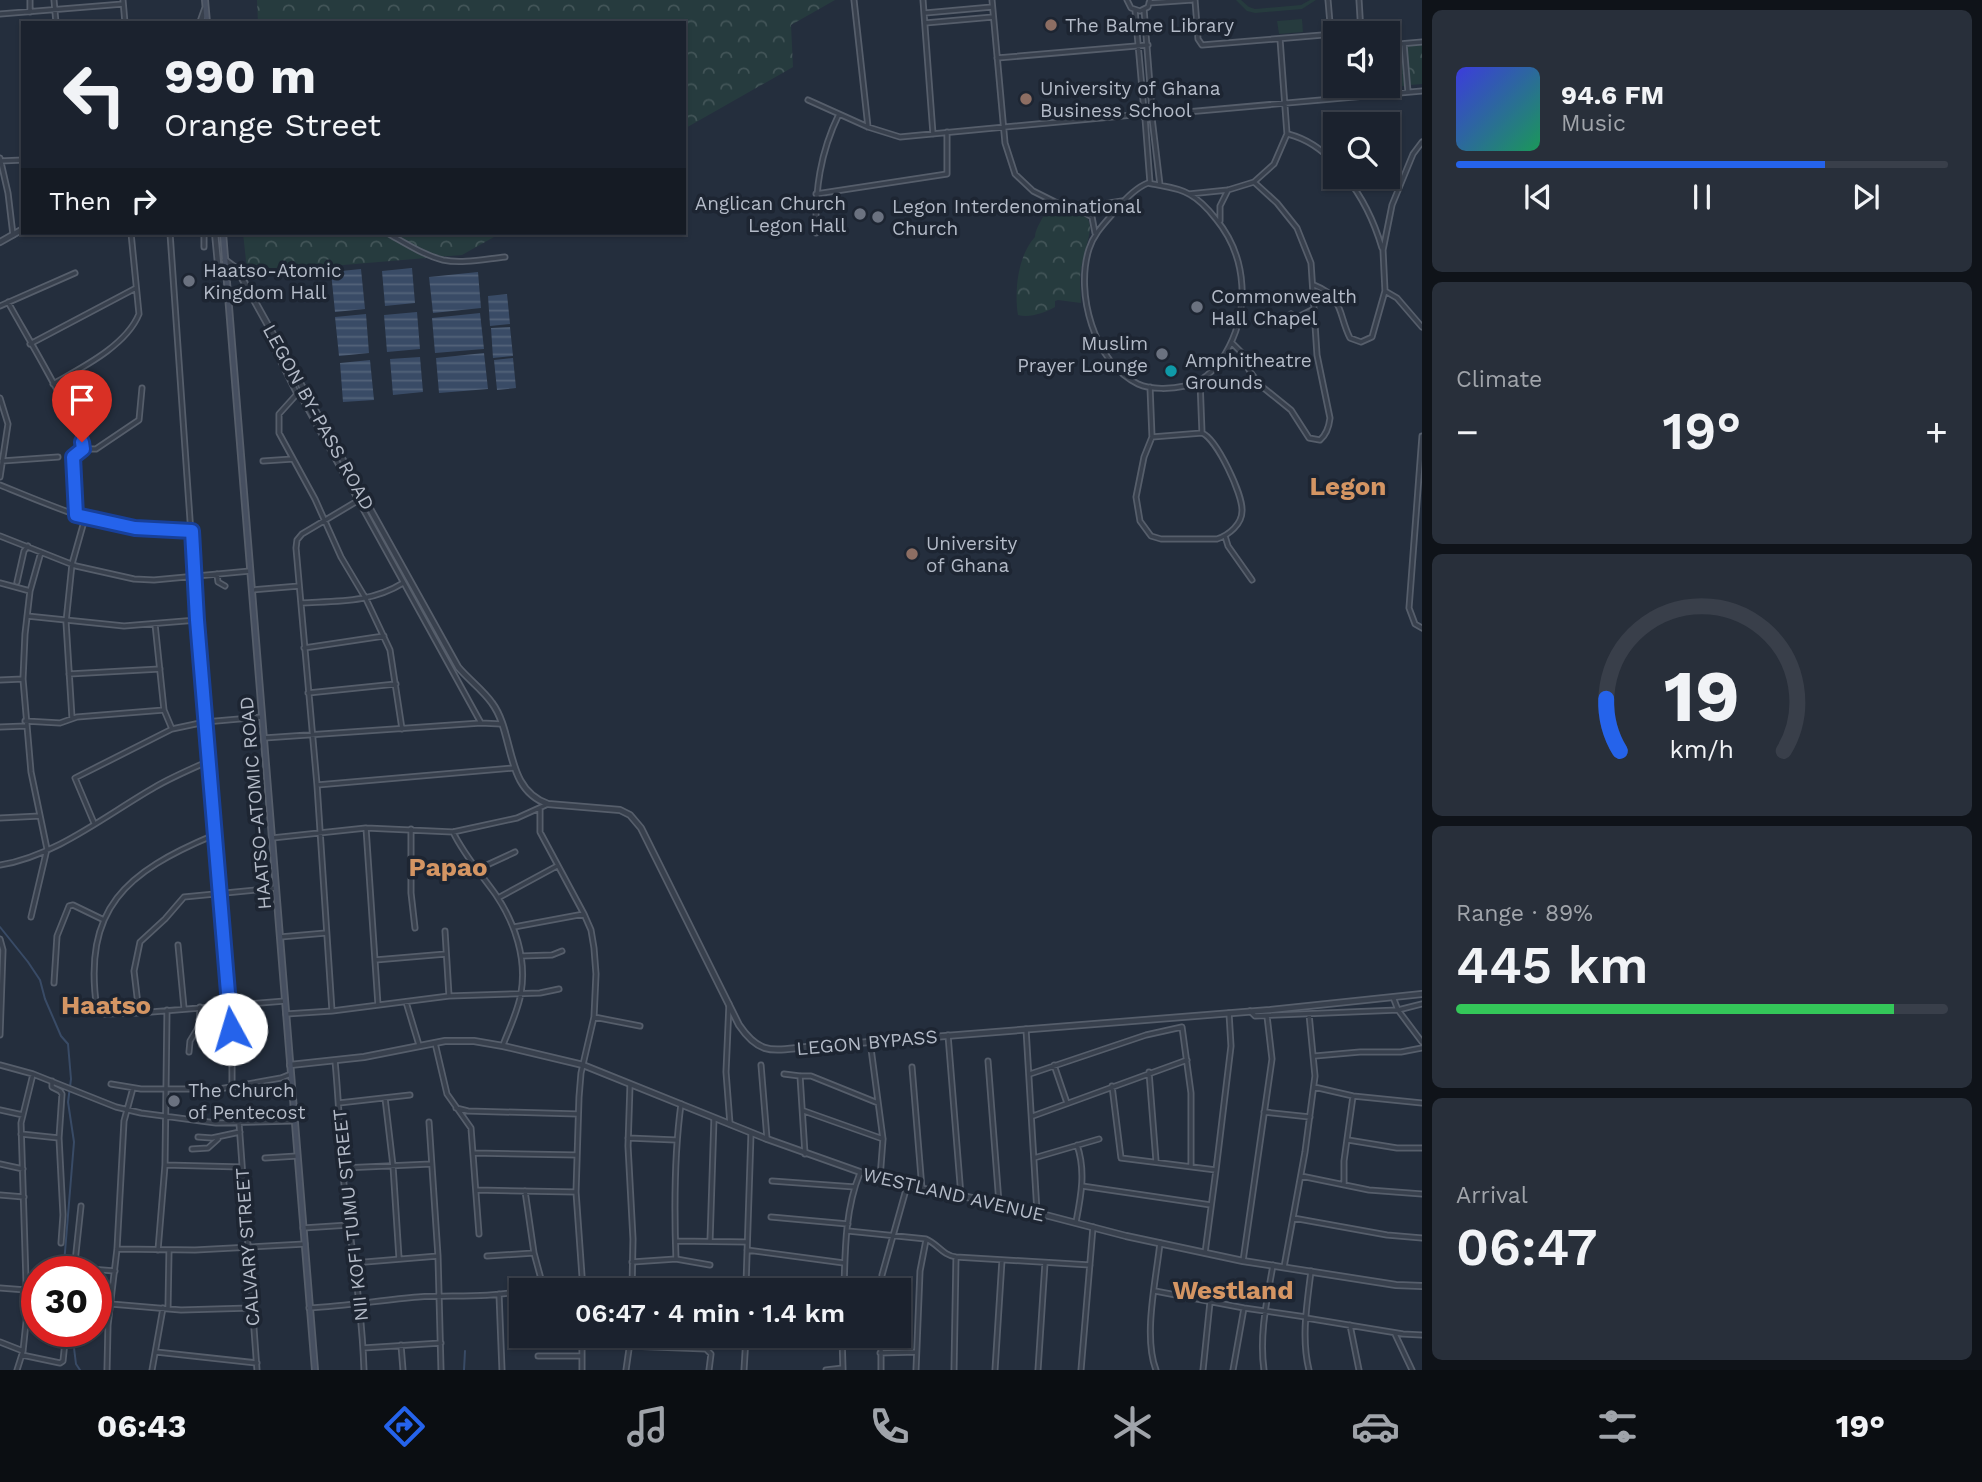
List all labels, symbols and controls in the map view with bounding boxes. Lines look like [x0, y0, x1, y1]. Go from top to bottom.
place label: The Balme Library [1065, 14, 1234, 37]
marker: The Balme Library [1043, 17, 1059, 33]
map controls [1323, 21, 1400, 189]
button: sound [1323, 21, 1400, 98]
text: 990 m [164, 47, 316, 105]
icon: left [49, 49, 140, 140]
place label: University of Ghana Business School [1040, 77, 1221, 122]
text: 94.6 FM [1561, 80, 1664, 110]
marker: University of Ghana Business School [1018, 91, 1034, 107]
text: Orange Street [164, 106, 381, 144]
text: Music [1561, 110, 1626, 137]
button: search [1323, 112, 1400, 189]
icon: previous [1519, 178, 1557, 216]
icon: pause [1683, 178, 1721, 216]
icon: next [1847, 178, 1885, 216]
icon: right [125, 182, 163, 220]
text: Then [49, 186, 111, 216]
place label: Anglican Church Legon Hall [695, 192, 846, 237]
place label: Legon Interdenominational Church [892, 195, 1142, 240]
marker: Anglican Church Legon Hall [852, 206, 868, 222]
marker: Legon Interdenominational Church [870, 209, 886, 225]
place label: Haatso-Atomic Kingdom Hall [203, 259, 342, 304]
marker: Haatso-Atomic Kingdom Hall [181, 273, 197, 289]
place label: Commonwealth Hall Chapel [1211, 285, 1357, 330]
marker: Commonwealth Hall Chapel [1189, 299, 1205, 315]
street label: LEGON BY-PASS ROAD [258, 320, 379, 514]
place label: Muslim Prayer Lounge [1017, 332, 1148, 377]
marker: Muslim Prayer Lounge [1154, 346, 1170, 362]
place label: Amphitheatre Grounds [1185, 349, 1312, 394]
marker: Amphitheatre Grounds [1163, 363, 1179, 379]
text: Climate [1456, 366, 1542, 393]
pin [52, 370, 112, 442]
icon: arrive [63, 381, 101, 419]
text: 19° [1663, 401, 1741, 462]
text: − [1456, 410, 1479, 454]
text: + [1925, 410, 1948, 454]
district label: Legon [1310, 471, 1386, 501]
place label: University of Ghana [926, 532, 1017, 577]
marker: University of Ghana [904, 546, 920, 562]
text: 19 [1664, 653, 1740, 739]
street label: HAATSO-ATOMIC ROAD [235, 695, 276, 911]
text: km/h [1670, 735, 1734, 764]
district label: Papao [408, 852, 488, 882]
text: Range · 89% [1456, 900, 1593, 927]
text: 445 km [1456, 935, 1648, 996]
district label: Haatso [61, 990, 151, 1020]
position arrow [194, 992, 268, 1066]
street label: LEGON BYPASS [796, 1025, 939, 1060]
place label: The Church of Pentecost [188, 1079, 305, 1124]
marker: The Church of Pentecost [166, 1093, 182, 1109]
street label: NII KOFI TUMU STREET [328, 1108, 373, 1322]
street label: WESTLAND AVENUE [861, 1162, 1047, 1227]
street label: CALVARY STREET [230, 1167, 265, 1327]
text: Arrival [1456, 1182, 1528, 1209]
text: 06:47 [1456, 1217, 1598, 1278]
speed limit sign: 30 [21, 1256, 112, 1347]
district label: Westland [1173, 1275, 1294, 1305]
text: 06:47 · 4 min · 1.4 km [575, 1298, 845, 1328]
icon: directions [380, 1402, 429, 1451]
icon: music [623, 1402, 672, 1451]
icon: phone [865, 1402, 914, 1451]
icon: climate [1108, 1402, 1157, 1451]
icon: car [1351, 1402, 1400, 1451]
icon: filters [1593, 1402, 1642, 1451]
text: 06:43 [97, 1407, 186, 1445]
text: 19° [1836, 1407, 1885, 1445]

